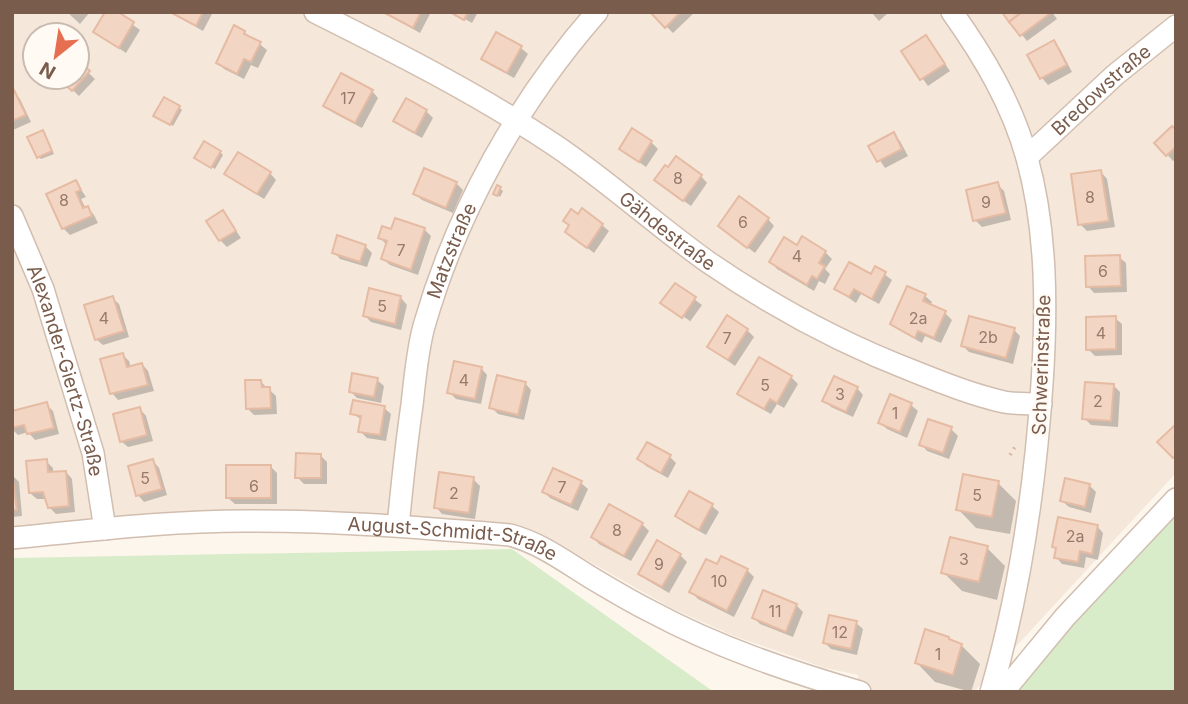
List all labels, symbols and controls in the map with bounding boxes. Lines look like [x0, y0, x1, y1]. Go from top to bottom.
north arrow [21, 21, 91, 91]
street label: Bredowstraße [1047, 40, 1156, 140]
text: N [36, 57, 60, 84]
house number: 17 [340, 88, 356, 108]
house number: 8 [673, 168, 683, 188]
street label: Gähdestraße [614, 187, 720, 276]
house number: 8 [1085, 187, 1095, 207]
house number: 8 [59, 190, 69, 210]
house number: 9 [981, 192, 991, 212]
street label: Matzstraße [422, 199, 481, 302]
house number: 6 [738, 212, 748, 232]
house number: 7 [396, 240, 406, 260]
house number: 4 [792, 246, 802, 266]
street label: Alexander-Giertz-Straße [22, 261, 108, 478]
house number: 6 [1098, 261, 1108, 281]
street label: Schwerinstraße [1028, 294, 1055, 436]
house number: 5 [377, 296, 387, 316]
house number: 4 [99, 308, 109, 328]
house number: 2a [909, 308, 927, 328]
house number: 4 [1096, 323, 1106, 343]
house number: 2b [978, 327, 998, 347]
house number: 7 [722, 328, 732, 348]
house number: 4 [459, 370, 469, 390]
house number: 5 [760, 375, 770, 395]
house number: 3 [835, 384, 845, 404]
house number: 2 [1093, 391, 1103, 411]
house number: 1 [892, 403, 898, 423]
house number: 5 [140, 468, 150, 488]
house number: 6 [249, 476, 259, 496]
house number: 7 [557, 477, 567, 497]
house number: 2 [449, 483, 459, 503]
house number: 5 [972, 485, 982, 505]
street label: August-Schmidt-Straße [347, 512, 561, 566]
house number: 8 [612, 520, 622, 540]
house number: 2a [1066, 526, 1084, 546]
house number: 3 [959, 549, 969, 569]
house number: 9 [654, 554, 664, 574]
house number: 10 [711, 571, 727, 591]
house number: 11 [768, 601, 782, 621]
house number: 12 [832, 622, 848, 642]
house number: 1 [935, 644, 941, 664]

